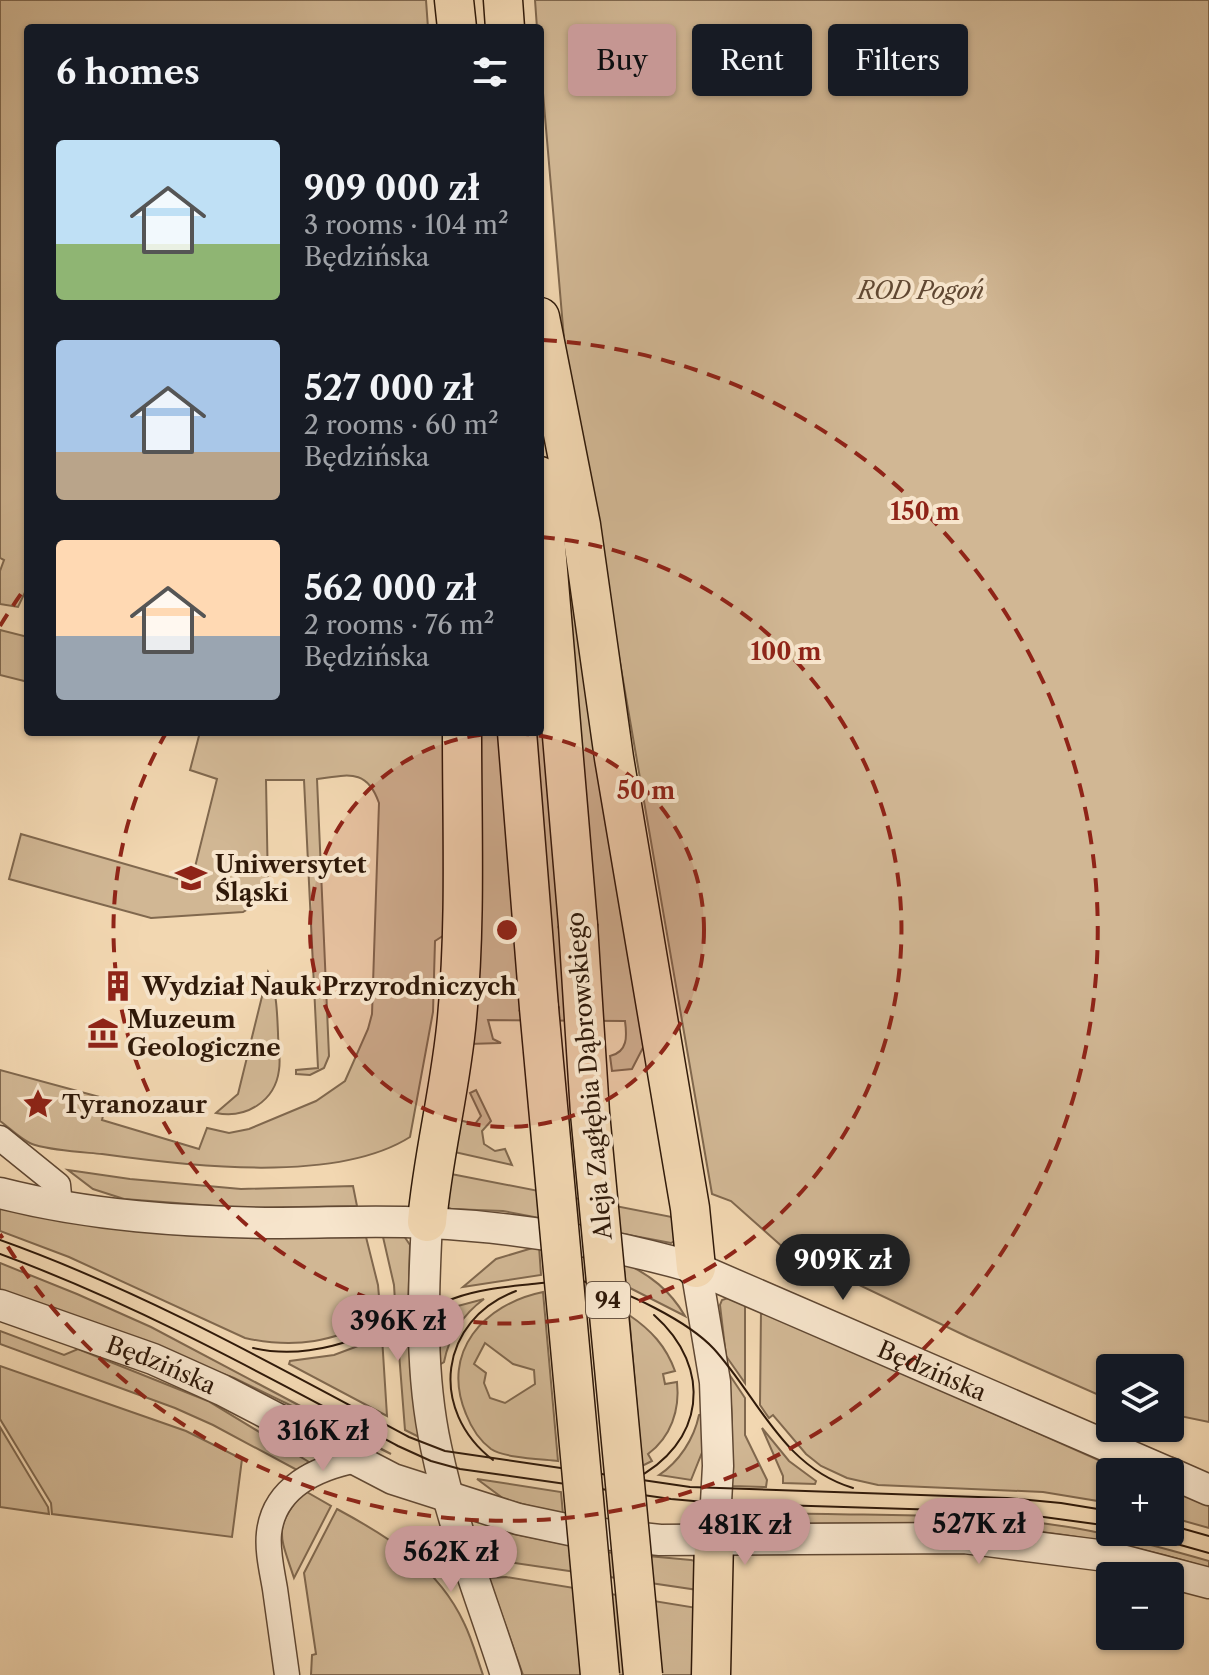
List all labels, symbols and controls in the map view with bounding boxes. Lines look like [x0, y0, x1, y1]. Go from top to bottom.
chip: Buy [568, 24, 676, 96]
chip: Rent [692, 24, 812, 96]
chip: Filters [828, 24, 968, 96]
icon: filters [468, 50, 512, 94]
text: 6 homes [56, 51, 200, 93]
text: 909 000 zł [304, 167, 480, 209]
icon: home [120, 172, 216, 268]
text: 3 rooms · 104 m² [304, 209, 509, 241]
text: Będzińska [304, 241, 429, 273]
park label: ROD Pogoń [856, 276, 984, 305]
text: 527 000 zł [304, 367, 474, 409]
icon: home [120, 372, 216, 468]
text: 2 rooms · 60 m² [304, 409, 499, 441]
text: Będzińska [304, 441, 429, 473]
text: 150 m [890, 497, 960, 526]
text: 562 000 zł [304, 567, 477, 609]
icon: home [120, 572, 216, 668]
text: 2 rooms · 76 m² [304, 609, 494, 641]
text: 100 m [750, 637, 822, 666]
text: Będzińska [304, 641, 429, 673]
text: 50 m [617, 776, 675, 805]
place label: Uniwersytet Śląski [215, 850, 367, 907]
school or university icon: Uniwersytet Śląski [174, 861, 208, 895]
street label: Aleja Zagłębia Dąbrowskiego [560, 911, 618, 1242]
centre of rings [493, 916, 521, 944]
building icon: Wydział Nauk Przyrodniczych [101, 969, 135, 1003]
place label: Wydział Nauk Przyrodniczych [141, 972, 517, 1001]
place label: Muzeum Geologiczne [127, 1005, 281, 1062]
museum icon: Muzeum Geologiczne [86, 1016, 120, 1050]
place icon: Tyranozaur [21, 1087, 55, 1121]
place label: Tyranozaur [62, 1090, 207, 1119]
pin: 909K zł [769, 1234, 917, 1302]
text: 909K zł [794, 1244, 892, 1276]
road number: 94 [586, 1282, 630, 1318]
pin: 396K zł [324, 1295, 472, 1363]
text: 396K zł [350, 1305, 446, 1337]
street label: Będzińska [103, 1329, 221, 1400]
street label: Będzińska [873, 1334, 991, 1407]
map controls [1096, 1354, 1184, 1650]
button: layers [1096, 1354, 1184, 1442]
pin: 316K zł [249, 1405, 397, 1473]
text: 316K zł [277, 1415, 369, 1447]
button: + [1096, 1458, 1184, 1546]
pin: 527K zł [905, 1498, 1053, 1566]
pin: 481K zł [671, 1499, 819, 1567]
text: 527K zł [932, 1508, 1026, 1540]
text: 481K zł [698, 1509, 792, 1541]
pin: 562K zł [377, 1526, 525, 1594]
text: 562K zł [403, 1536, 499, 1568]
button: − [1096, 1562, 1184, 1650]

